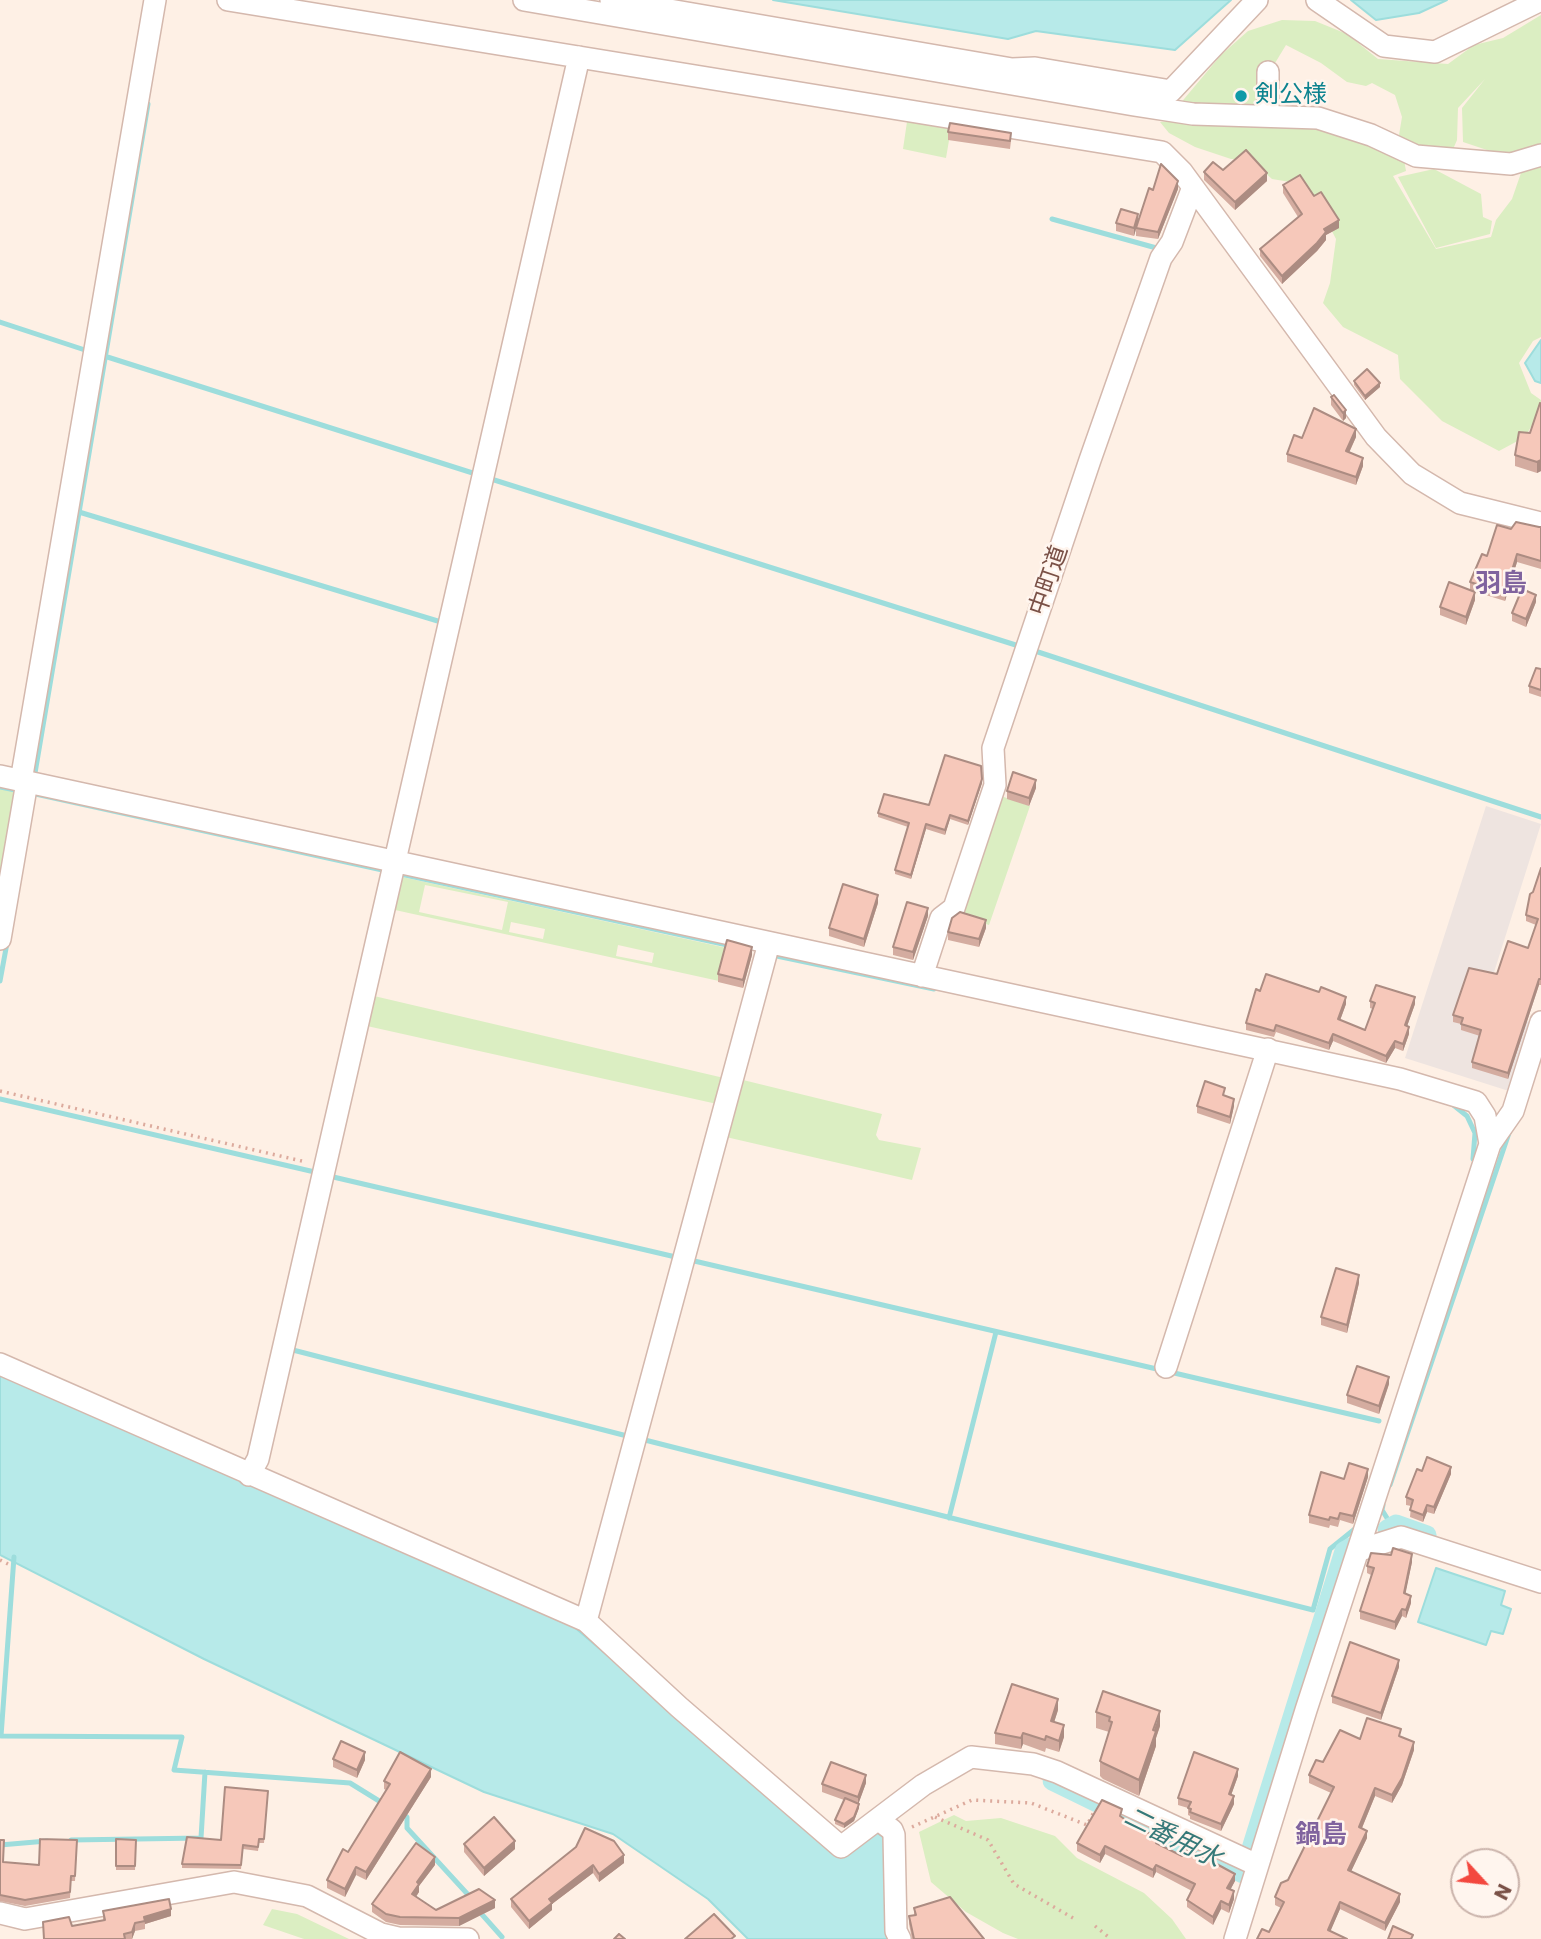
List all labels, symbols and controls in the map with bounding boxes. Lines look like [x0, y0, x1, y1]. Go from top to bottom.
place label: 剣公様 [1255, 82, 1327, 110]
marker: 剣公様 [1233, 88, 1249, 104]
street label: 中町道 [1025, 542, 1075, 620]
district label: 羽島 [1475, 569, 1527, 601]
water label: 二番用水 [1118, 1802, 1226, 1876]
district label: 鍋島 [1295, 1820, 1347, 1852]
north arrow [1450, 1848, 1520, 1918]
text: N [1487, 1879, 1518, 1904]

